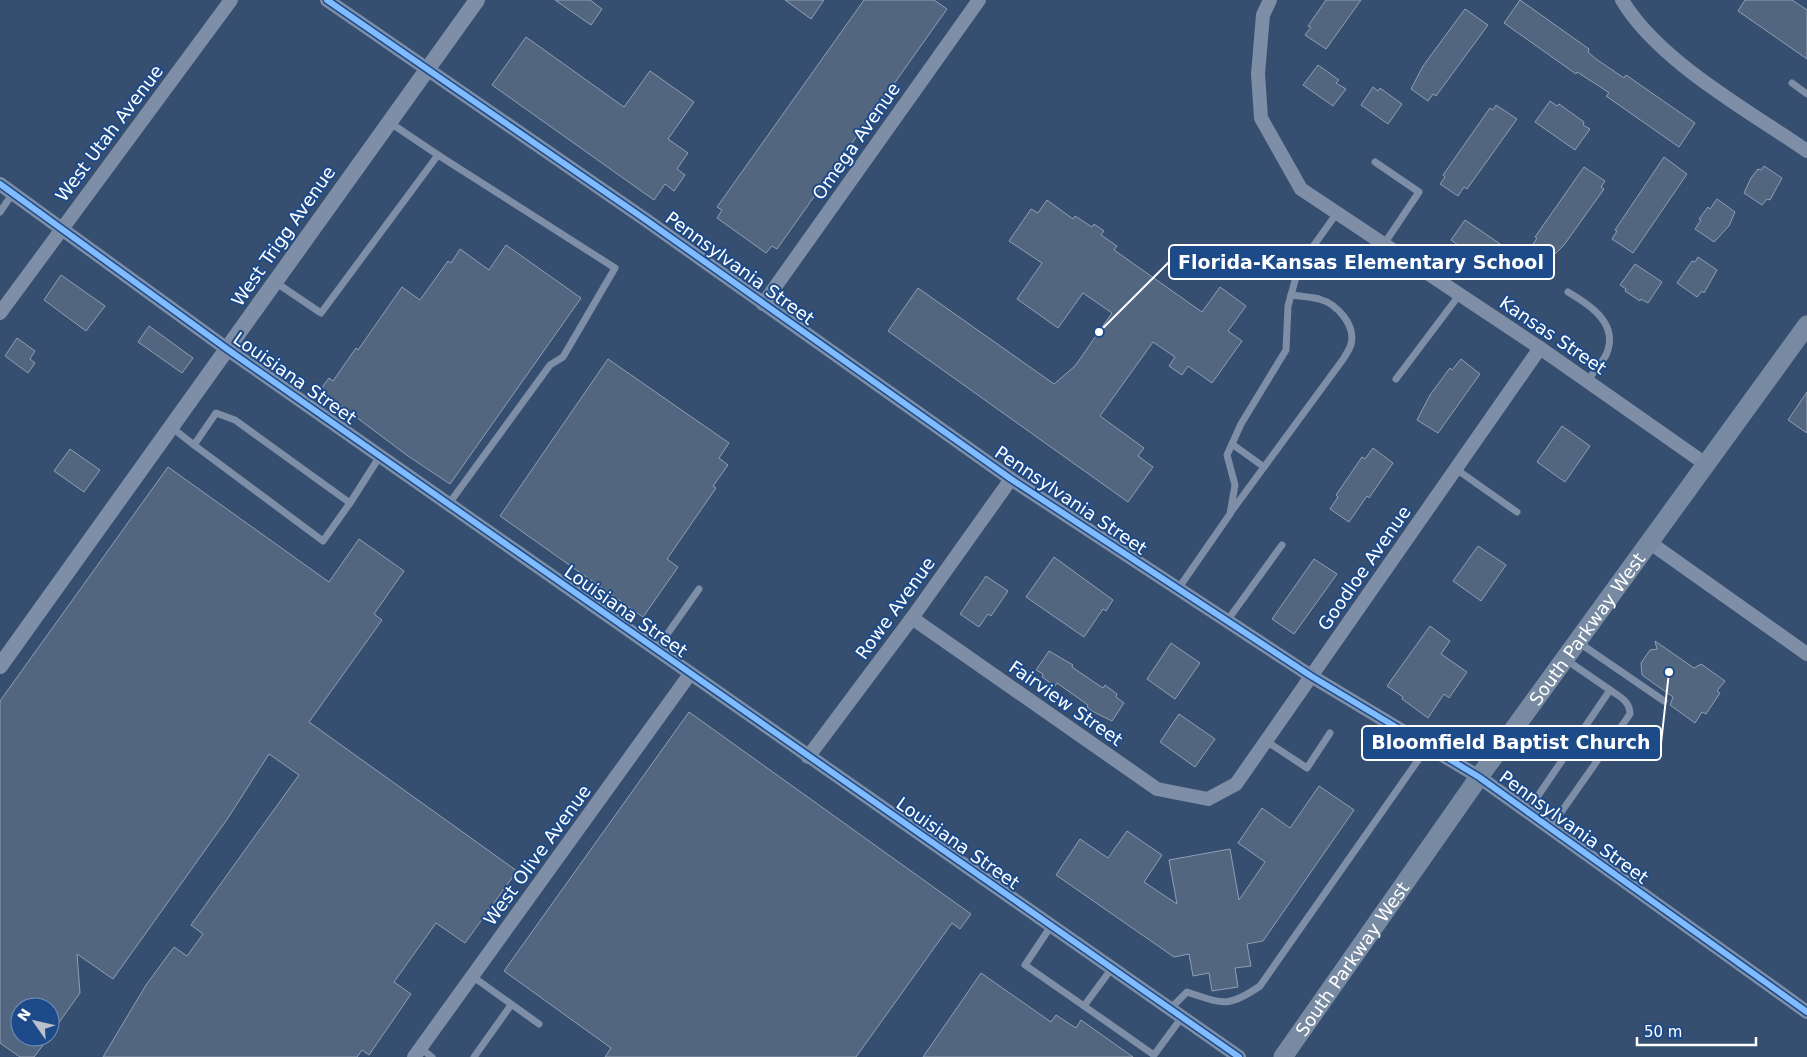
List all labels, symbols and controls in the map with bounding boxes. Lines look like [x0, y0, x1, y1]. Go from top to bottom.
street label: West Utah Avenue [51, 61, 167, 205]
street label: Omega Avenue [808, 79, 904, 203]
street label: West Trigg Avenue [227, 162, 339, 310]
street label: Pennsylvania Street [662, 207, 818, 329]
callout: Florida-Kansas Elementary School [1169, 245, 1554, 279]
text: Florida-Kansas Elementary School [1178, 251, 1544, 273]
street label: Kansas Street [1496, 292, 1610, 378]
street label: Louisiana Street [229, 328, 361, 428]
street label: Pennsylvania Street [991, 441, 1151, 559]
street label: Goodloe Avenue [1313, 502, 1415, 634]
street label: South Parkway West [1524, 548, 1649, 709]
street label: Rowe Avenue [851, 553, 939, 663]
street label: Louisiana Street [560, 561, 692, 661]
street label: Fairview Street [1005, 656, 1127, 750]
callout: Bloomfield Baptist Church [1362, 726, 1661, 760]
text: Bloomfield Baptist Church [1371, 731, 1651, 753]
street label: Pennsylvania Street [1496, 766, 1652, 888]
street label: West Olive Avenue [479, 781, 595, 929]
street label: Louisiana Street [892, 793, 1024, 893]
street label: South Parkway West [1291, 878, 1413, 1040]
north arrow [10, 997, 60, 1047]
text: N [14, 1005, 34, 1024]
scale bar [1637, 1014, 1756, 1046]
text: 50 m [1644, 1023, 1682, 1041]

